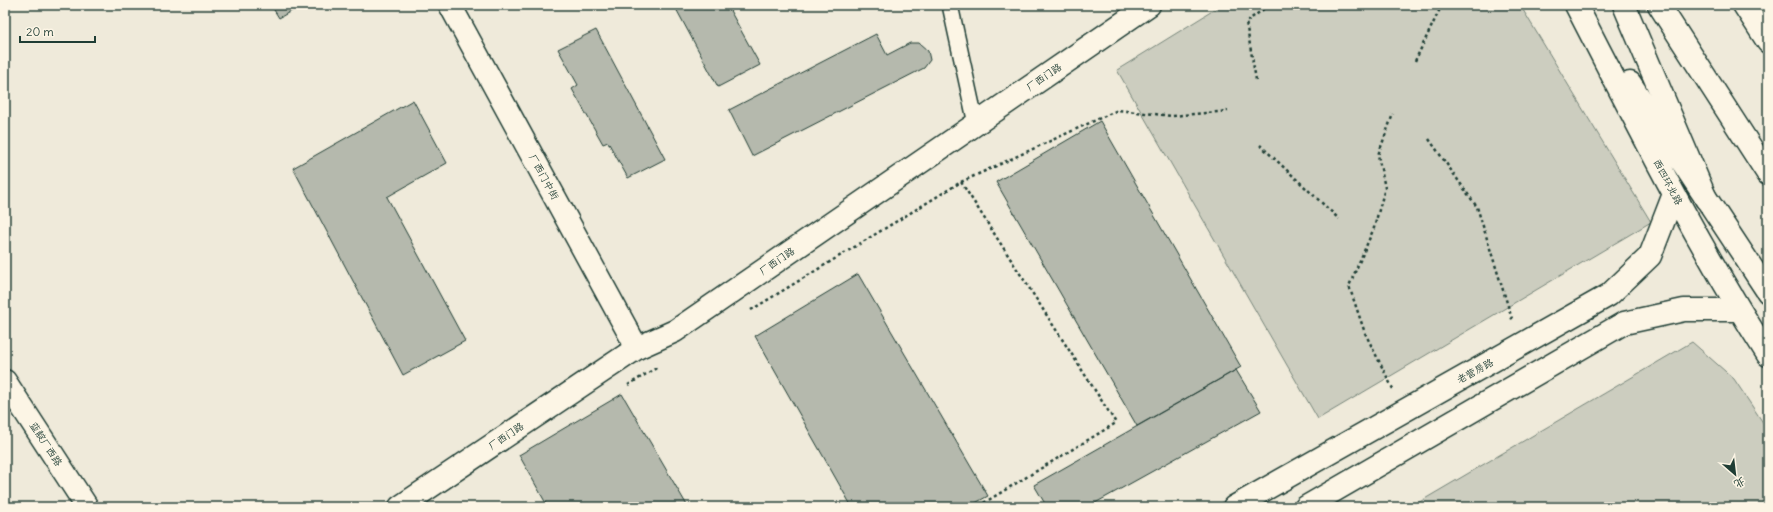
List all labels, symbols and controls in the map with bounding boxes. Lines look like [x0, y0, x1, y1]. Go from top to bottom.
scale bar [20, 18, 95, 44]
text: 20 m [26, 24, 54, 39]
street label: 厂西门路 [1024, 60, 1064, 94]
street label: 厂西门中街 [526, 152, 562, 202]
street label: 西四环北路 [1651, 157, 1685, 207]
street label: 厂西门路 [757, 244, 797, 278]
street label: 老营房路 [1454, 356, 1496, 386]
street label: 蓝靛厂西路 [27, 419, 65, 469]
street label: 厂西门路 [486, 419, 526, 453]
north arrow [1715, 454, 1755, 494]
text: 北 [1732, 474, 1748, 492]

